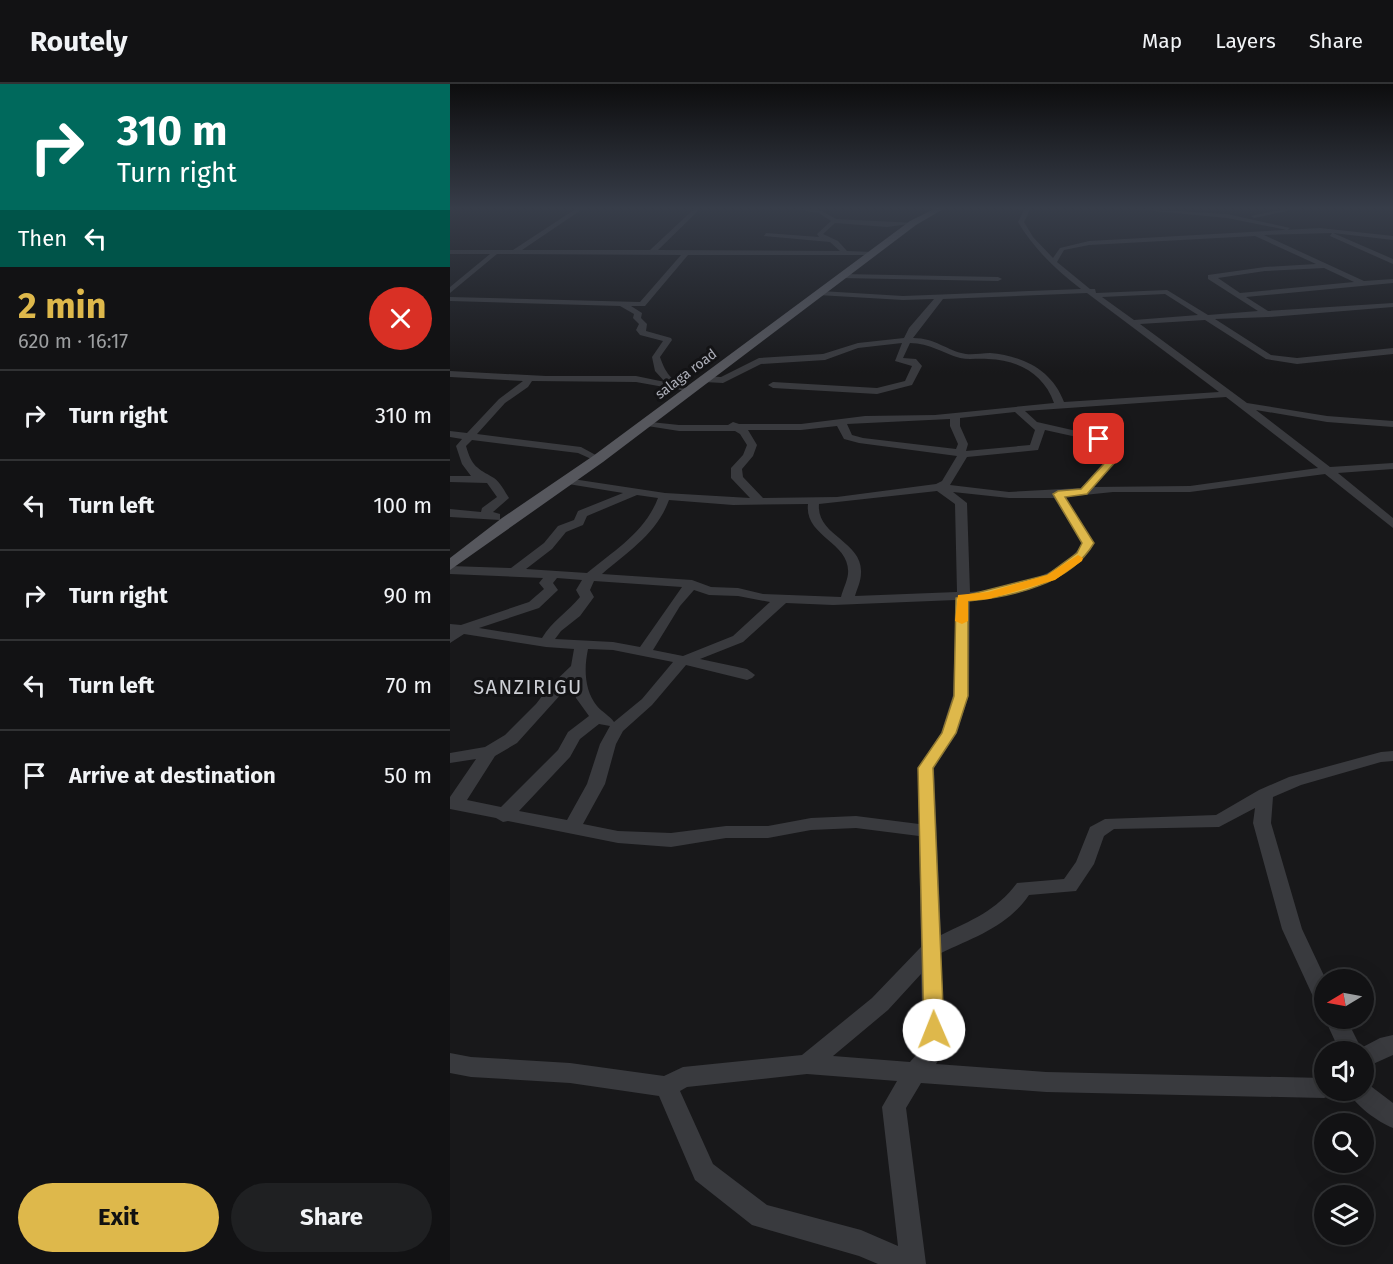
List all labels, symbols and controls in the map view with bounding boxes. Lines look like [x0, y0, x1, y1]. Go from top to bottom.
text: Routely [30, 25, 128, 58]
text: Map [1142, 28, 1182, 54]
text: Layers [1215, 28, 1276, 54]
text: Share [1309, 28, 1363, 54]
text: 310 m [117, 106, 227, 156]
icon: right [18, 108, 96, 186]
text: Turn right [117, 157, 237, 189]
icon: left [79, 222, 112, 255]
text: Then [18, 225, 67, 252]
text: 2 min [18, 284, 107, 328]
button: close [369, 287, 432, 350]
text: 620 m · 16:17 [18, 329, 128, 353]
street label: salaga road [652, 345, 720, 403]
icon: right [18, 399, 51, 432]
text: Turn right [69, 402, 168, 429]
text: 310 m [375, 402, 432, 429]
pin [1073, 413, 1124, 464]
icon: arrive [1082, 422, 1115, 455]
icon: left [18, 489, 51, 522]
text: Turn left [69, 492, 154, 519]
text: 100 m [373, 492, 432, 519]
icon: right [18, 579, 51, 612]
text: Turn right [69, 582, 168, 609]
text: 90 m [383, 582, 432, 609]
icon: left [18, 669, 51, 702]
text: Turn left [69, 672, 154, 699]
text: 70 m [386, 672, 432, 699]
district label: SANZIRIGU [473, 675, 583, 699]
icon: arrive [18, 759, 51, 792]
text: Arrive at destination [69, 762, 276, 789]
text: 50 m [384, 762, 432, 789]
north arrow [1314, 969, 1374, 1029]
map controls [1314, 969, 1374, 1245]
position arrow [902, 998, 966, 1062]
button: sound [1314, 1041, 1374, 1101]
button: search [1314, 1113, 1374, 1173]
button: Exit [18, 1183, 219, 1252]
button: Share [231, 1183, 432, 1252]
button: layers [1314, 1185, 1374, 1245]

